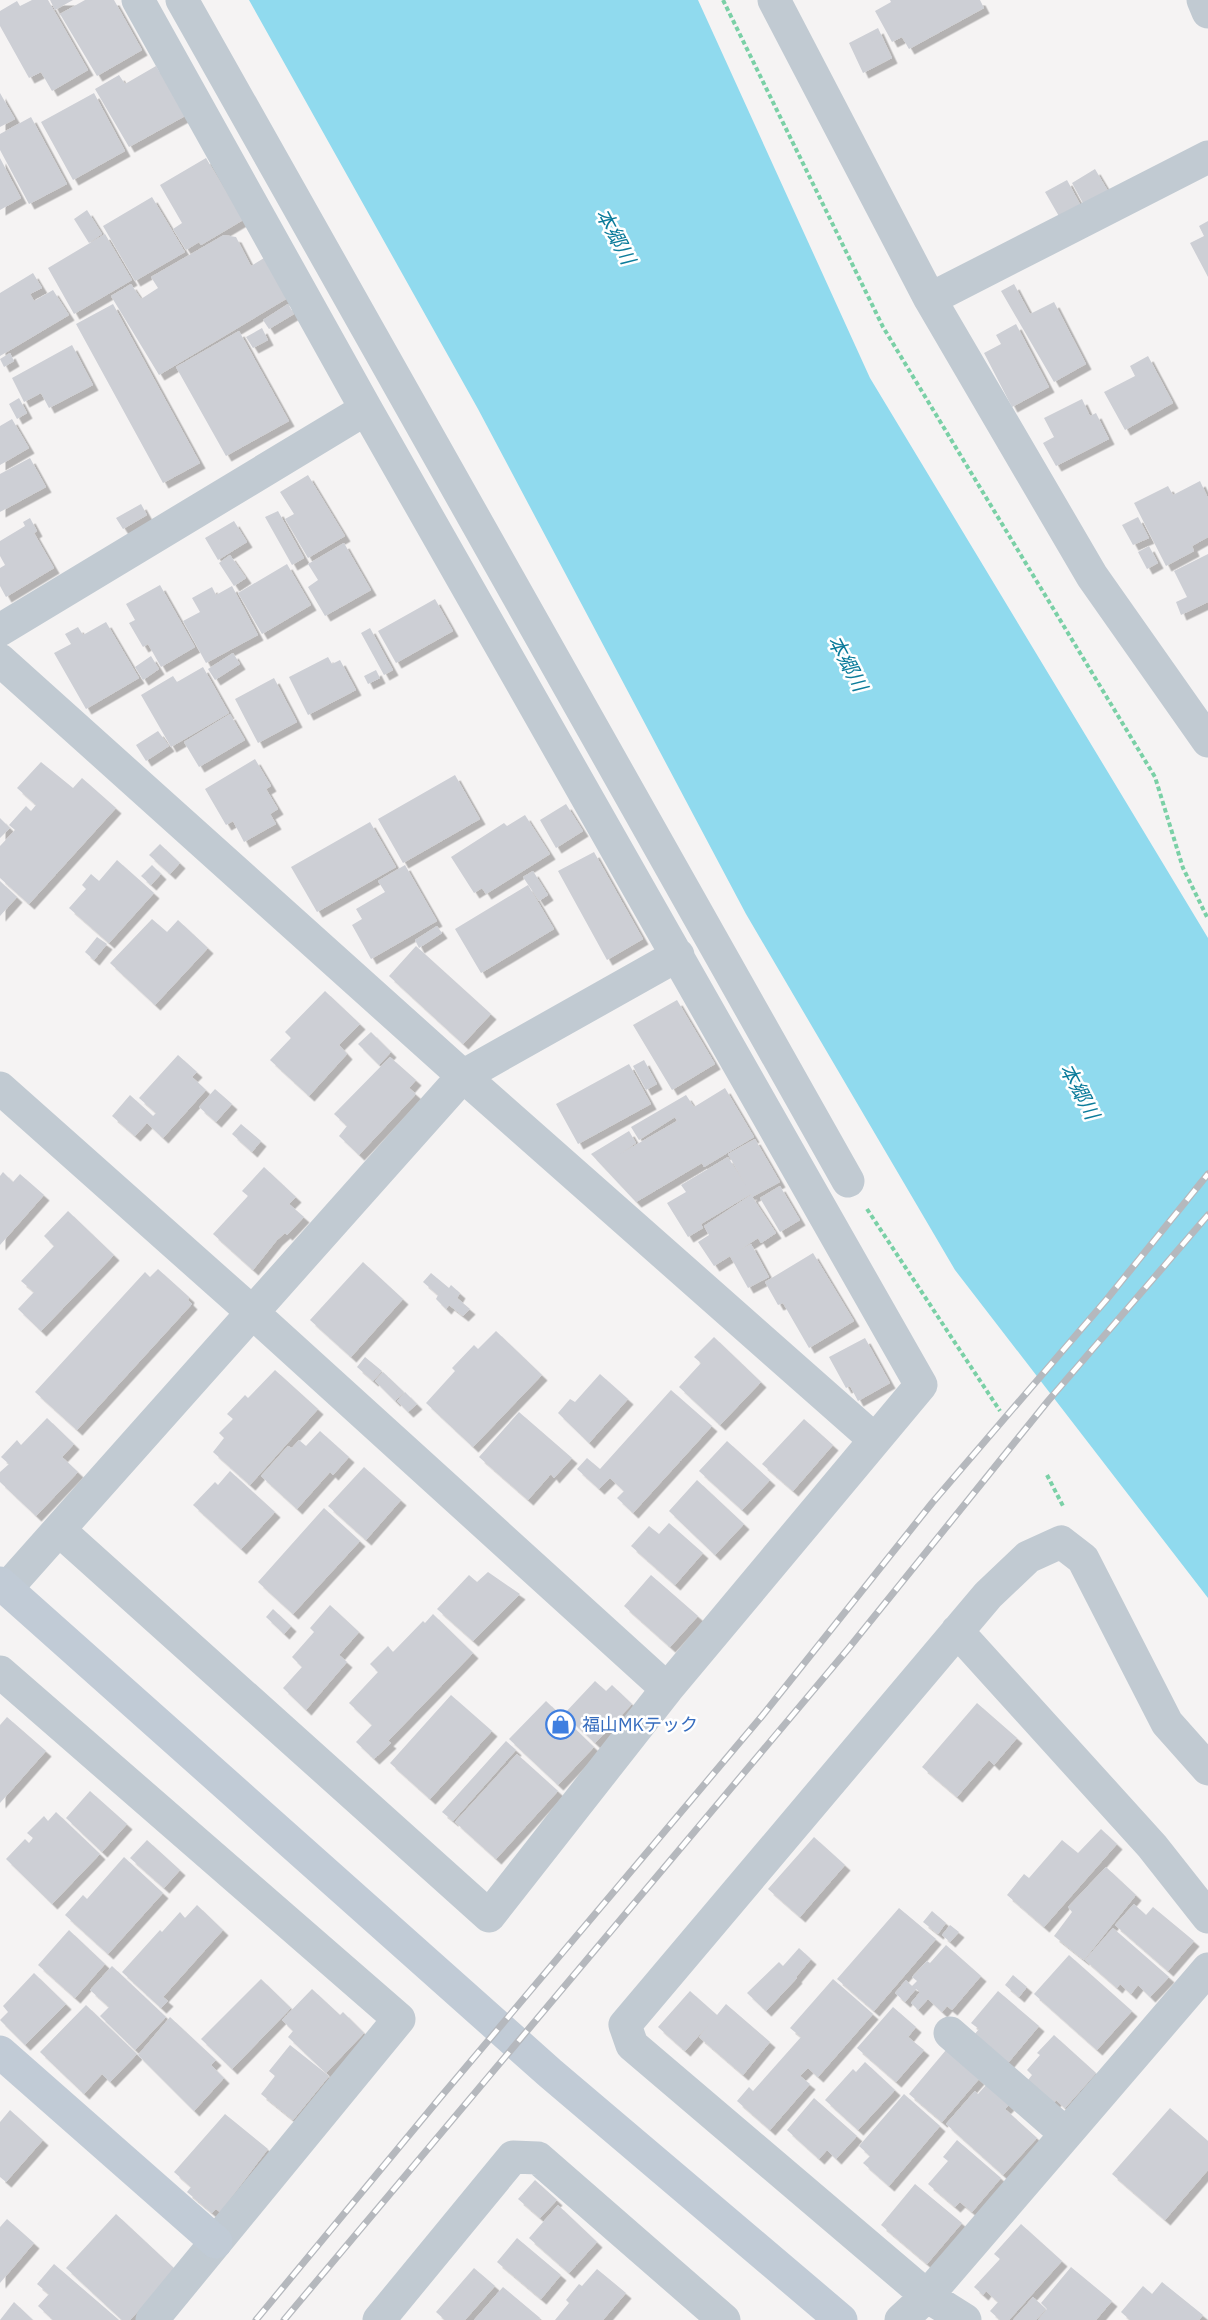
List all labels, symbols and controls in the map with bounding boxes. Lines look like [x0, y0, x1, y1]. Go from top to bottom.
water label: 本郷川 [590, 203, 643, 271]
water label: 本郷川 [822, 630, 875, 698]
water label: 本郷川 [1054, 1058, 1107, 1126]
shop icon: 福山MKテック [545, 1708, 577, 1740]
place label: 福山MKテック [582, 1713, 698, 1736]

